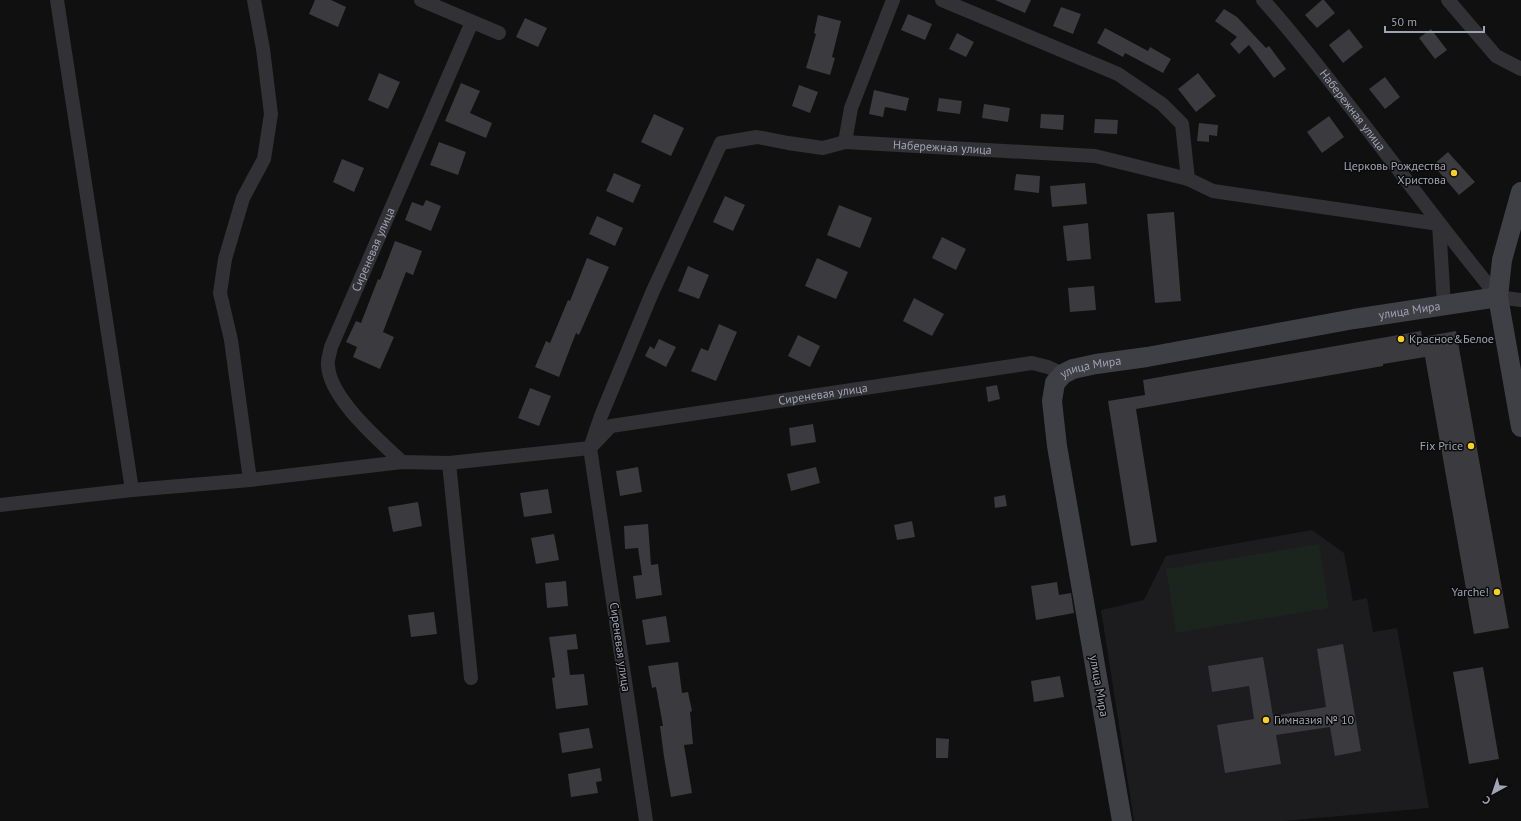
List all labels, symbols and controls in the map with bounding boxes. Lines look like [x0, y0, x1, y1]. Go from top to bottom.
scale bar [1385, 8, 1484, 34]
text: 50 m [1391, 14, 1417, 29]
street label: Набережная улица [1317, 66, 1389, 154]
street label: Набережная улица [893, 137, 992, 157]
place label: Церковь Рождества Христова [1344, 158, 1446, 187]
marker: Церковь Рождества Христова [1449, 168, 1459, 178]
street label: Сиреневая улица [348, 205, 398, 294]
street label: улица Мира [1378, 298, 1441, 322]
place label: Красное&Белое [1409, 331, 1494, 346]
marker: Красное&Белое [1396, 334, 1406, 344]
street label: улица Мира [1057, 353, 1122, 381]
street label: Сиреневая улица [777, 380, 869, 408]
place label: Fix Price [1420, 438, 1463, 453]
marker: Fix Price [1466, 441, 1476, 451]
place label: Yarche! [1451, 584, 1489, 599]
marker: Yarche! [1492, 587, 1502, 597]
street label: Сиреневая улица [607, 601, 634, 693]
street label: улица Мира [1087, 654, 1112, 718]
place label: Гимназия № 10 [1274, 712, 1354, 727]
marker: Гимназия № 10 [1261, 715, 1271, 725]
north arrow [1473, 773, 1513, 813]
text: С [1480, 793, 1493, 808]

